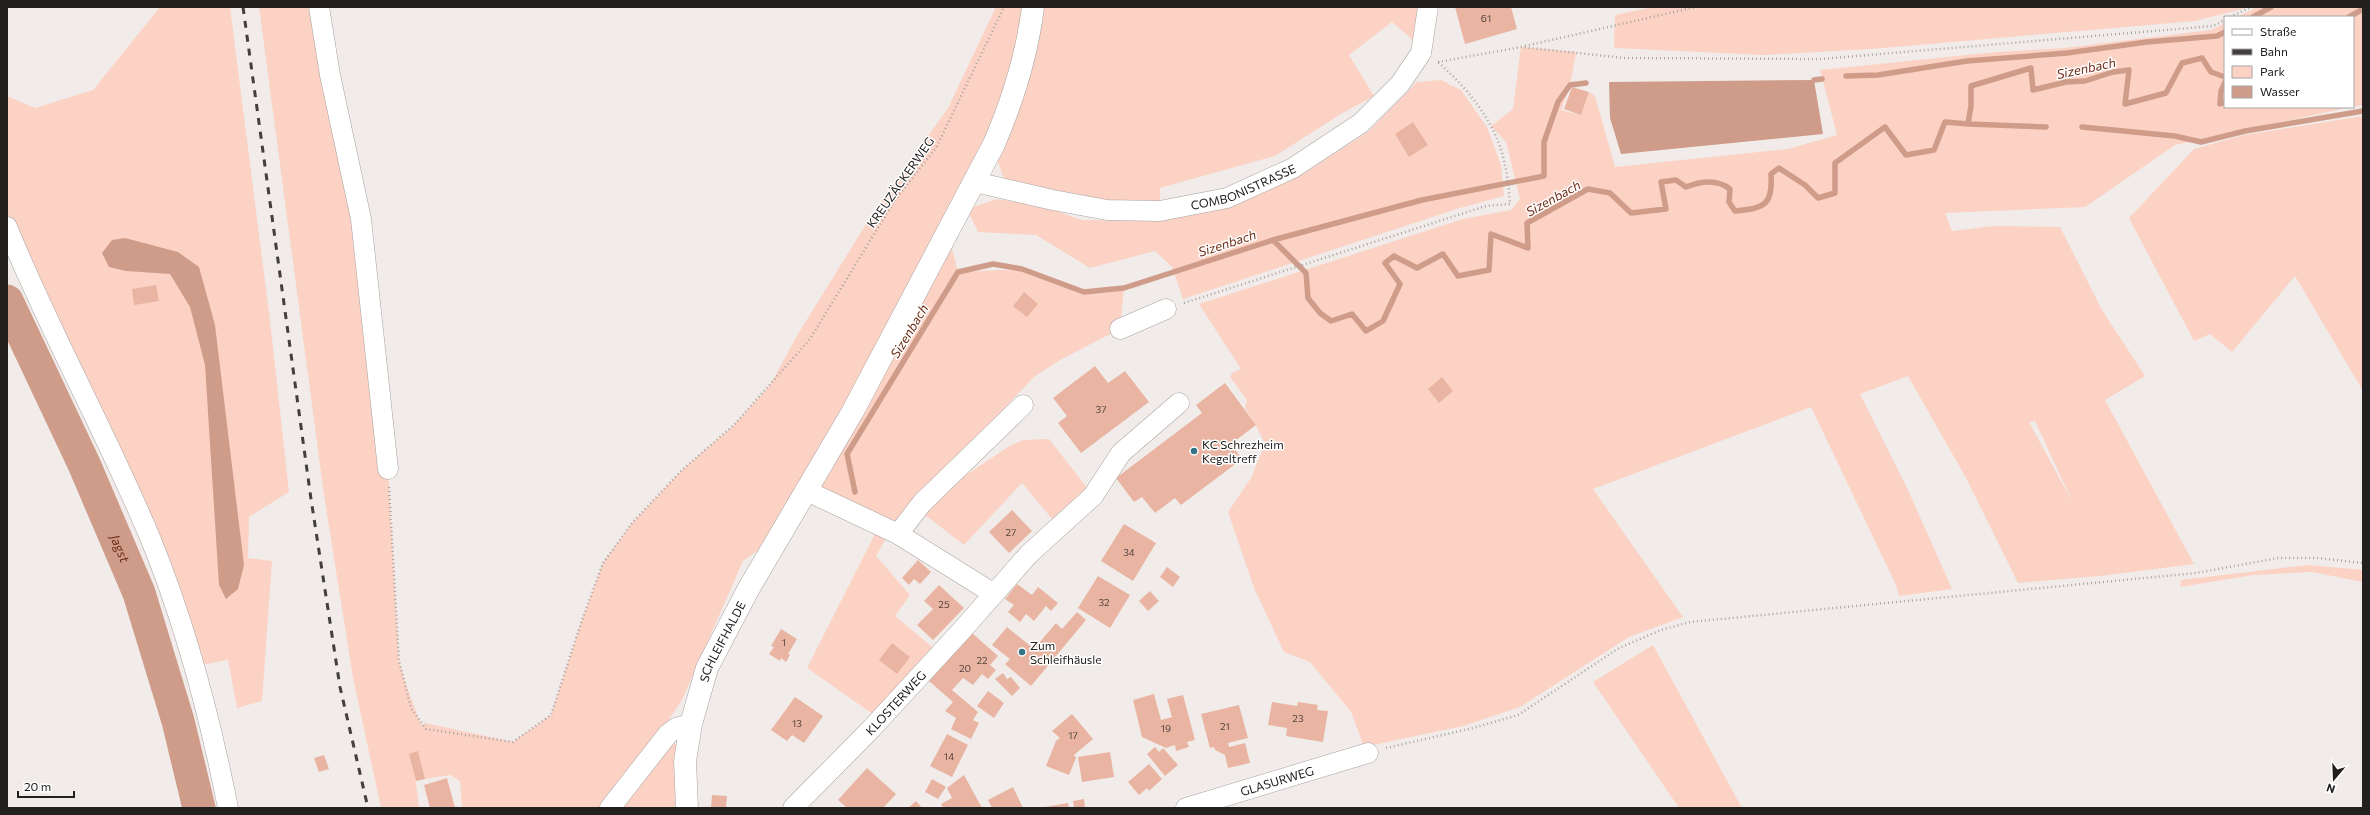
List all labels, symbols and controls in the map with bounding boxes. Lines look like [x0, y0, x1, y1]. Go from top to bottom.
house number: 61 [1481, 12, 1491, 24]
legend [2224, 16, 2354, 108]
text: Straße [2260, 24, 2296, 38]
text: Bahn [2260, 44, 2288, 58]
water label: Sizenbach [2055, 54, 2117, 82]
text: Park [2260, 64, 2286, 78]
text: Wasser [2260, 84, 2300, 98]
street label: KREUZÄCKERWEG [863, 134, 937, 230]
street label: COMBONISTRASSE [1189, 161, 1298, 212]
water label: Sizenbach [1523, 176, 1583, 220]
water label: Sizenbach [1196, 226, 1258, 260]
water label: Sizenbach [887, 301, 931, 361]
house number: 37 [1096, 403, 1106, 415]
place label: KC Schrezheim Kegeltreff [1202, 437, 1284, 465]
marker: KC Schrezheim Kegeltreff [1189, 446, 1199, 456]
house number: 27 [1006, 526, 1016, 538]
water label: Jagst [107, 531, 133, 565]
house number: 34 [1123, 546, 1135, 558]
house number: 32 [1098, 596, 1110, 608]
house number: 25 [938, 598, 950, 610]
street label: SCHLEIFHALDE [696, 599, 748, 683]
house number: 1 [782, 636, 786, 648]
place label: Zum Schleifhäusle [1030, 638, 1102, 666]
marker: Zum Schleifhäusle [1017, 647, 1027, 657]
house number: 22 [976, 654, 988, 666]
house number: 20 [959, 662, 971, 674]
street label: KLOSTERWEG [862, 668, 928, 738]
house number: 23 [1292, 712, 1304, 724]
house number: 13 [792, 717, 802, 729]
house number: 21 [1220, 720, 1230, 732]
house number: 19 [1161, 722, 1171, 734]
house number: 17 [1068, 729, 1078, 741]
house number: 14 [944, 750, 954, 762]
north arrow [2314, 759, 2354, 799]
street label: GLASURWEG [1239, 763, 1315, 798]
scale bar [18, 773, 74, 799]
text: 20 m [24, 779, 51, 793]
text: N [2325, 781, 2337, 796]

